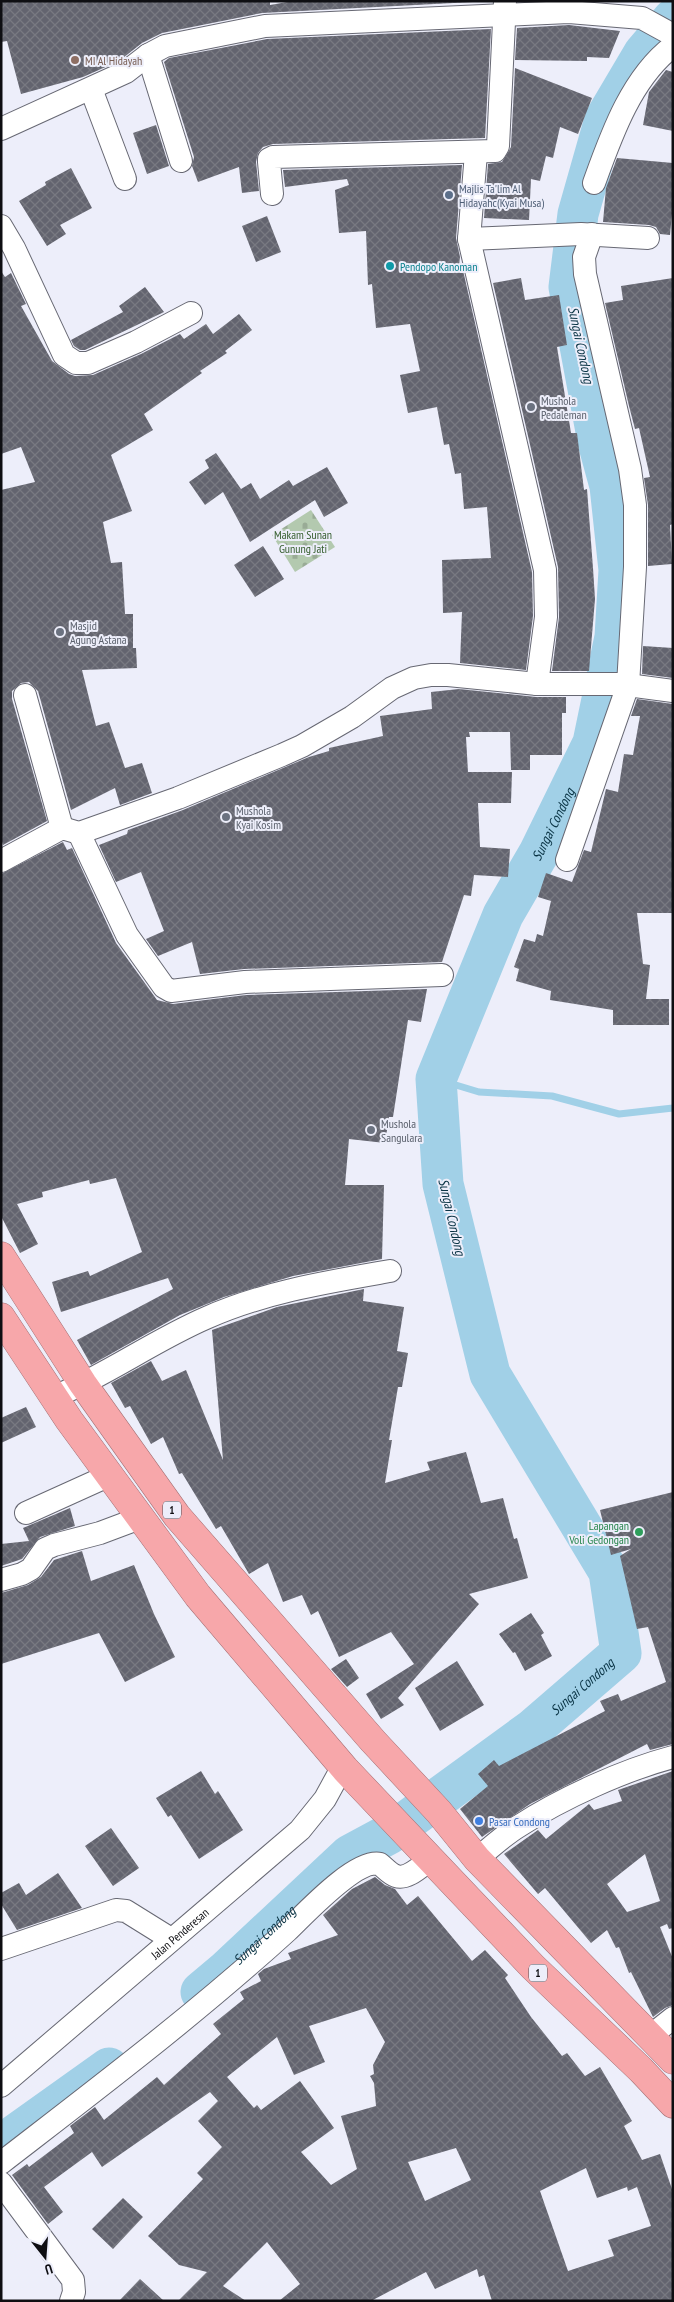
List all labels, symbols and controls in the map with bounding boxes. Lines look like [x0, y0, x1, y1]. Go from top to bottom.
place label: MI Al Hidayah [85, 53, 142, 68]
marker: MI Al Hidayah [69, 54, 81, 66]
place label: Majlis Ta'lim Al Hidayahc(Kyai Musa) [459, 181, 544, 210]
marker: Majlis Ta'lim Al Hidayahc(Kyai Musa) [443, 189, 455, 201]
place label: Pendopo Kanoman [400, 259, 477, 274]
marker: Pendopo Kanoman [384, 260, 396, 272]
water label: Sungai Condong [564, 305, 598, 386]
place label: Mushola Pedaleman [541, 393, 587, 422]
marker: Mushola Pedaleman [525, 401, 537, 413]
park label: Makam Sunan Gunung Jati [274, 527, 332, 556]
place label: Masjid Agung Astana [70, 618, 127, 647]
marker: Masjid Agung Astana [54, 626, 66, 638]
water label: Sungai Condong [528, 784, 579, 864]
place label: Mushola Kyai Kosim [236, 803, 281, 832]
marker: Mushola Kyai Kosim [220, 811, 232, 823]
place label: Mushola Sangulara [381, 1116, 422, 1145]
marker: Mushola Sangulara [365, 1124, 377, 1136]
water label: Sungai Condong [434, 1177, 470, 1258]
road number: 1 [163, 1502, 181, 1518]
place label: Lapangan Voli Gedongan [568, 1518, 629, 1547]
marker: Lapangan Voli Gedongan [633, 1526, 645, 1538]
water label: Sungai Condong [547, 1653, 619, 1719]
place label: Pasar Condong [489, 1814, 550, 1829]
marker: Pasar Condong [473, 1815, 485, 1827]
water label: Sungai Condong [229, 1901, 300, 1969]
street label: Jalan Penderesan [147, 1904, 211, 1963]
road number: 1 [529, 1965, 547, 1982]
north arrow [20, 2232, 70, 2282]
text: U [43, 2260, 55, 2279]

